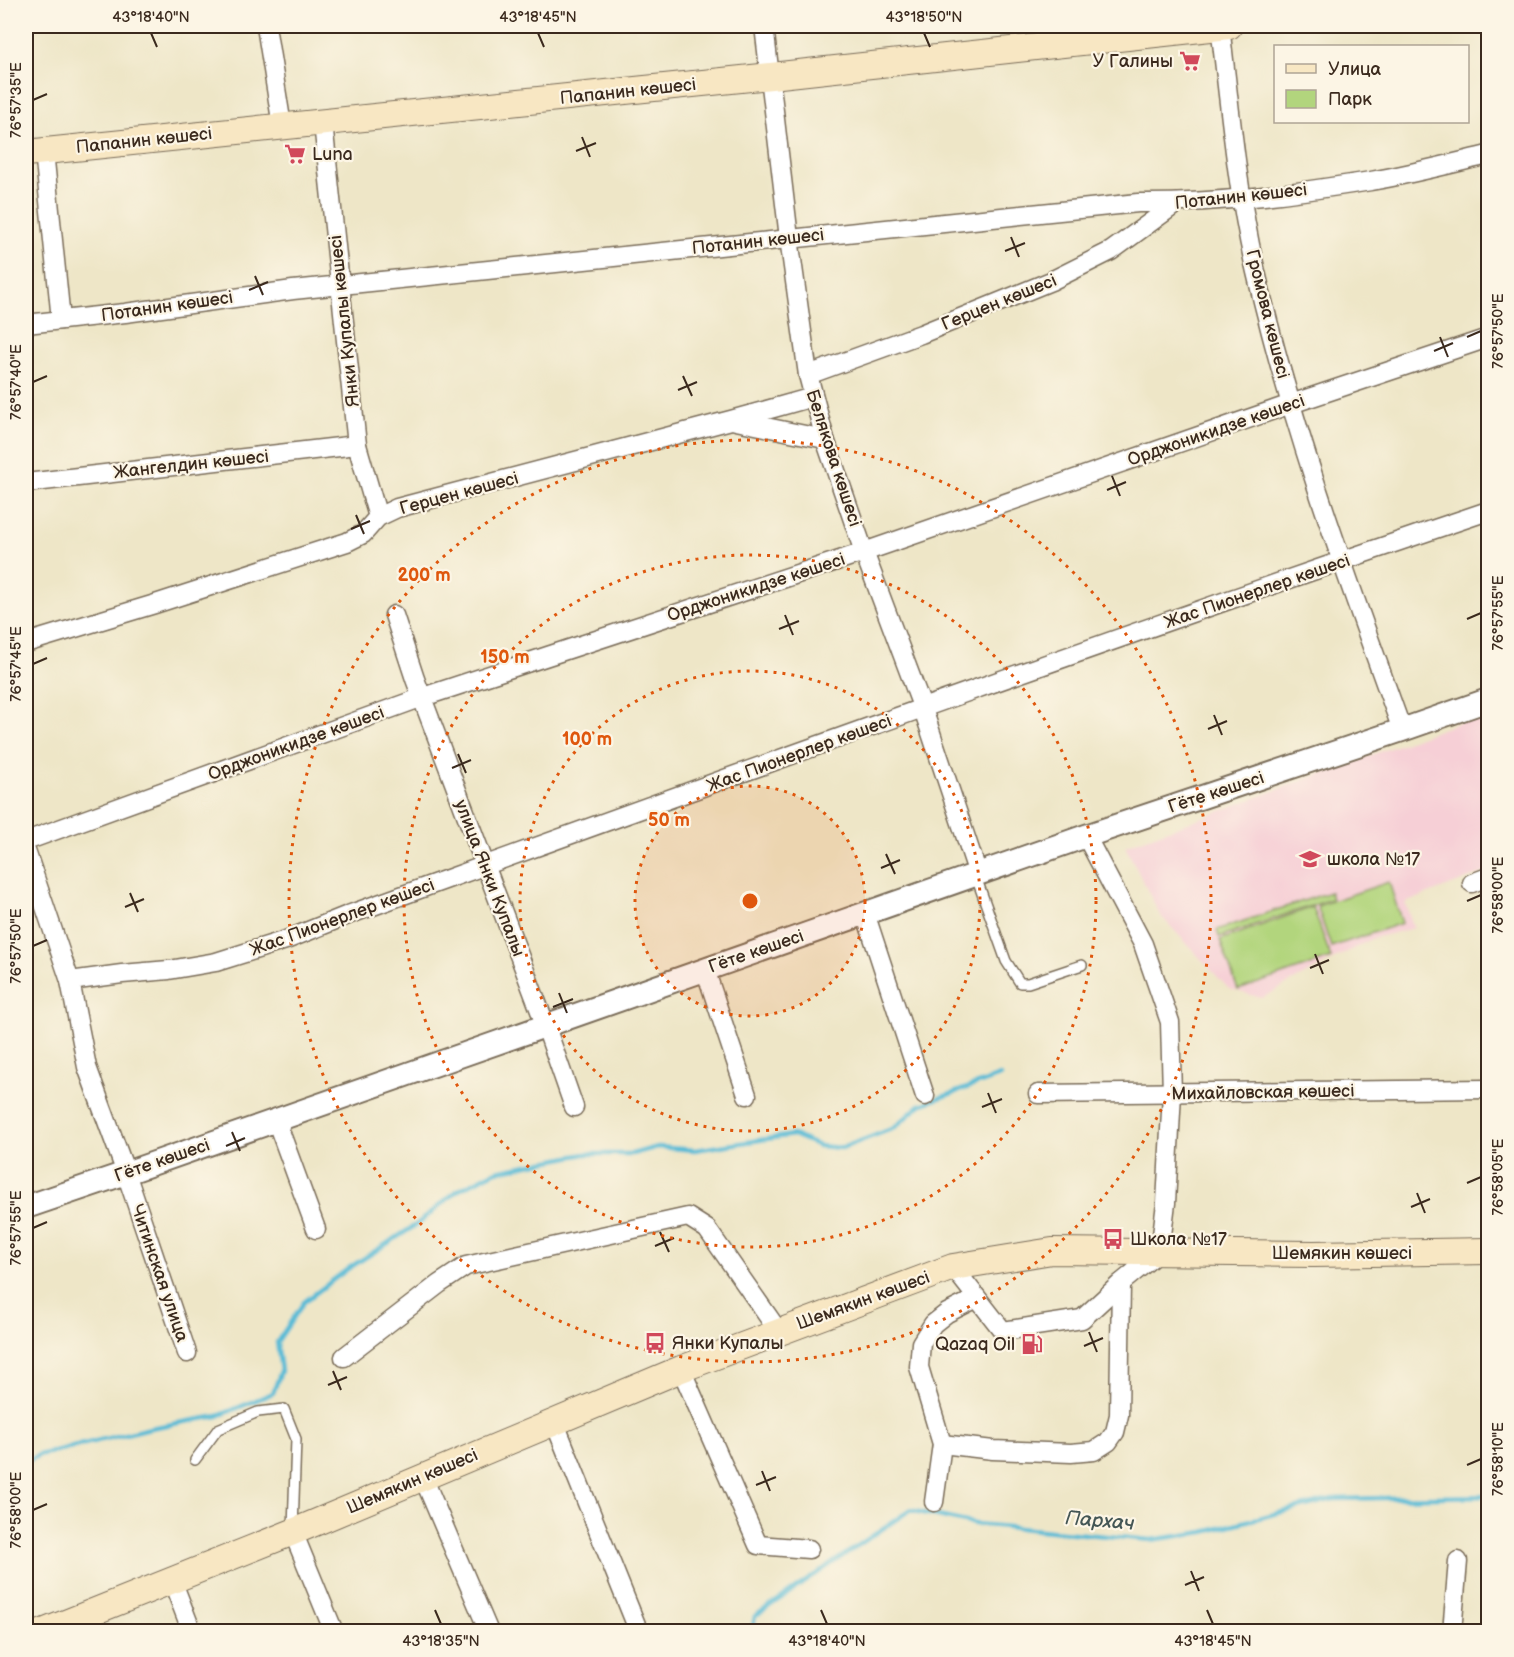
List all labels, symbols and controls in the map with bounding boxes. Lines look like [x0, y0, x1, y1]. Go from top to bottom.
text: 43°18'40"N [112, 8, 190, 27]
text: 43°18'45"N [499, 8, 577, 27]
text: 43°18'50"N [885, 8, 963, 27]
legend [1274, 45, 1469, 123]
supermarket icon: У Галины [1178, 49, 1202, 73]
place label: У Галины [1092, 51, 1173, 72]
text: Улица [1328, 59, 1382, 80]
text: 76°57'35"E [7, 62, 26, 138]
street label: Папанин көшесі [559, 74, 697, 109]
text: Парк [1328, 89, 1372, 110]
street label: Папанин көшесі [75, 123, 213, 158]
supermarket icon: Luna [283, 142, 307, 166]
place label: Luna [312, 144, 353, 165]
street label: Потанин көшесі [1174, 179, 1308, 214]
street label: Потанин көшесі [691, 224, 825, 259]
street label: Янки Купалы көшесі [325, 234, 364, 408]
street label: Громова көшесі [1241, 247, 1294, 381]
street label: Герцен көшесі [939, 270, 1060, 335]
street label: Потанин көшесі [100, 287, 234, 326]
text: 76°57'50"E [1489, 293, 1508, 369]
text: 76°57'40"E [7, 344, 26, 420]
street label: Белякова көшесі [801, 387, 866, 529]
street label: Орджоникидзе көшесі [1125, 390, 1307, 471]
street label: Жангелдин көшесі [112, 446, 270, 483]
street label: Герцен көшесі [397, 468, 521, 519]
street label: Орджоникидзе көшесі [664, 549, 848, 626]
street label: Жас Пионерлер көшесі [1162, 550, 1353, 633]
text: 200 m [397, 565, 451, 586]
text: 76°57'55"E [1489, 575, 1508, 651]
text: 76°57'45"E [7, 626, 26, 702]
text: 150 m [480, 647, 530, 668]
street label: Орджоникидзе көшесі [205, 702, 387, 785]
street label: Жас Пионерлер көшесі [704, 710, 894, 797]
text: 100 m [562, 729, 612, 750]
street label: Гёте көшесі [1166, 767, 1267, 818]
street label: улица Янки Купалы [450, 797, 529, 959]
text: 50 m [648, 810, 690, 831]
school or university icon: школа №17 [1298, 847, 1322, 871]
place label: школа №17 [1327, 849, 1420, 870]
text: 76°58'00"E [1489, 856, 1508, 933]
street label: Жас Пионерлер көшесі [247, 874, 437, 961]
centre of rings [740, 891, 760, 911]
text: 76°57'50"E [7, 908, 26, 984]
street label: Гёте көшесі [706, 925, 807, 978]
street label: Михайловская көшесі [1171, 1080, 1355, 1105]
street label: Гёте көшесі [112, 1134, 213, 1187]
text: 76°58'05"E [1489, 1139, 1508, 1215]
text: 76°57'55"E [7, 1190, 26, 1266]
street label: Читинская улица [126, 1202, 193, 1345]
bus stop icon: Школа №17 [1101, 1227, 1125, 1251]
place label: Школа №17 [1130, 1229, 1227, 1250]
street label: Шемякин көшесі [1272, 1243, 1412, 1264]
street label: Шемякин көшесі [794, 1267, 933, 1334]
bus stop icon: Янки Купалы [643, 1331, 667, 1355]
fuel station icon: Qazaq Oil [1020, 1332, 1044, 1356]
place label: Янки Купалы [672, 1333, 783, 1354]
place label: Qazaq Oil [935, 1334, 1015, 1355]
text: 76°58'10"E [1489, 1422, 1508, 1496]
street label: Шемякин көшесі [343, 1444, 481, 1519]
text: 76°58'00"E [7, 1471, 26, 1548]
water label: Пархач [1064, 1506, 1135, 1536]
text: 43°18'35"N [402, 1632, 480, 1651]
text: 43°18'40"N [788, 1632, 866, 1651]
text: 43°18'45"N [1174, 1632, 1252, 1651]

